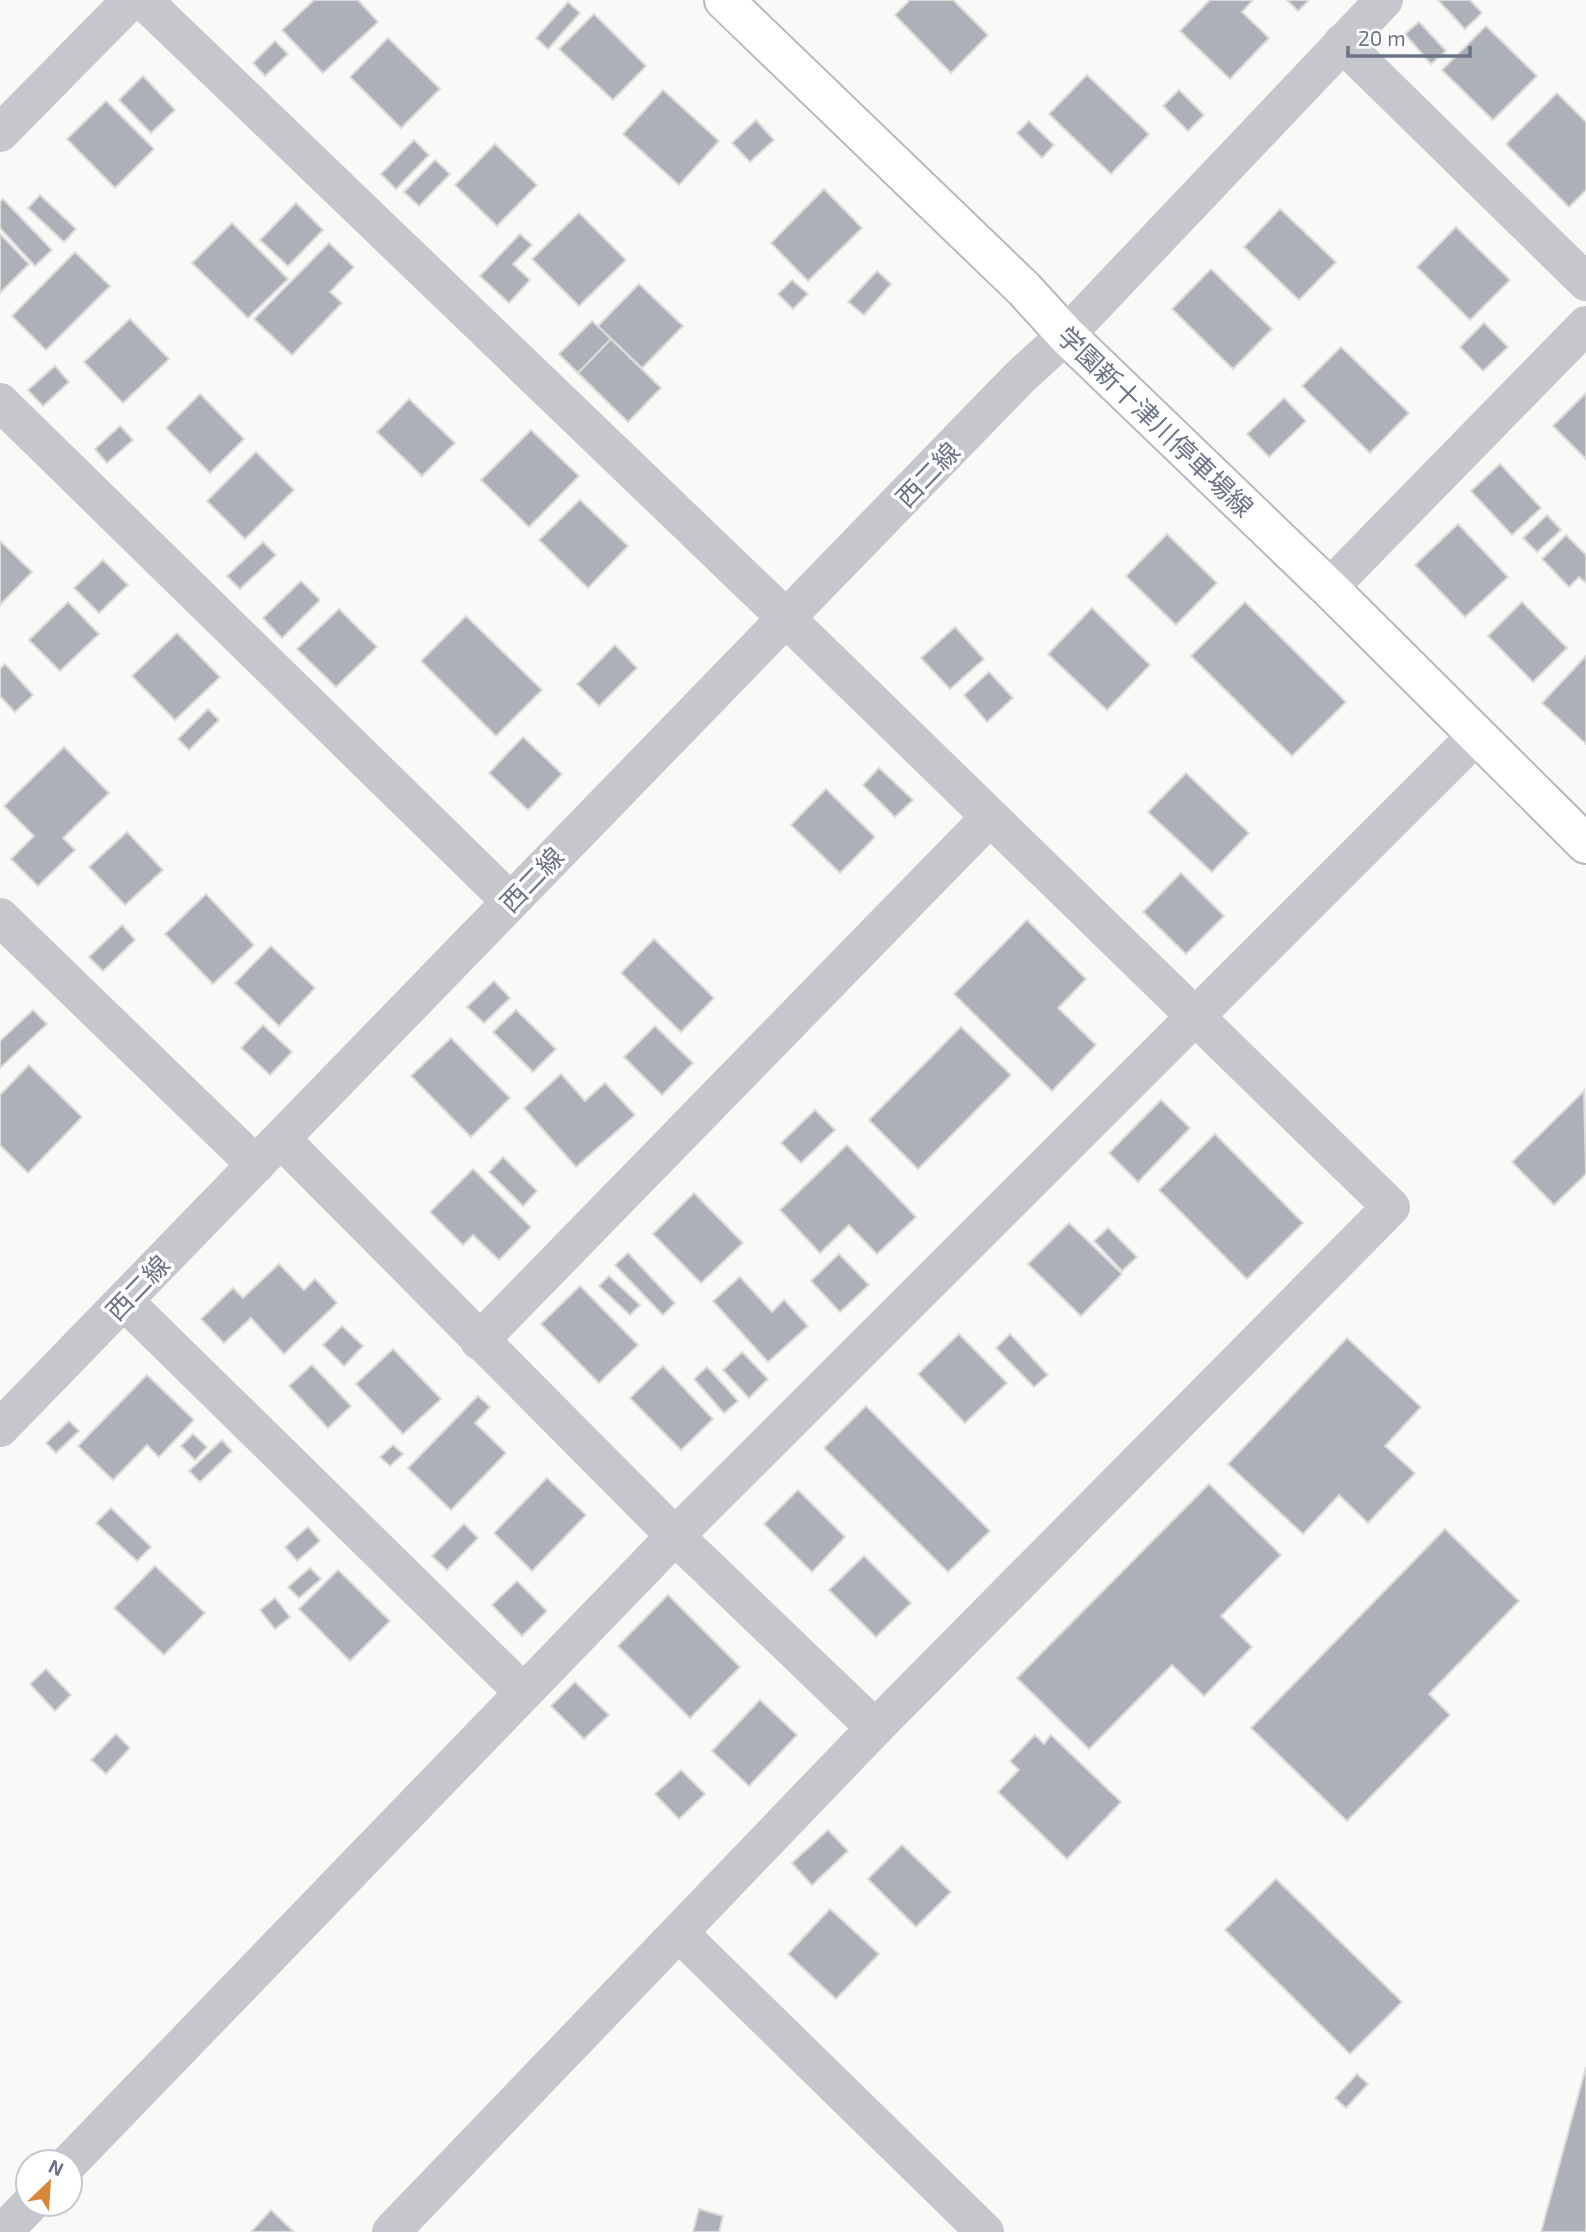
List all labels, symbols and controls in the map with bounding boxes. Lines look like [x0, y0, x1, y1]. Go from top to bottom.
scale bar [1348, 14, 1470, 58]
text: 20 m [1358, 25, 1406, 50]
street label: 学園新十津川停車場線 [1052, 320, 1260, 522]
street label: 西二線 [889, 435, 965, 513]
street label: 西二線 [493, 840, 569, 918]
street label: 西二線 [99, 1248, 175, 1326]
north arrow [14, 2148, 84, 2218]
text: N [45, 2154, 67, 2180]

